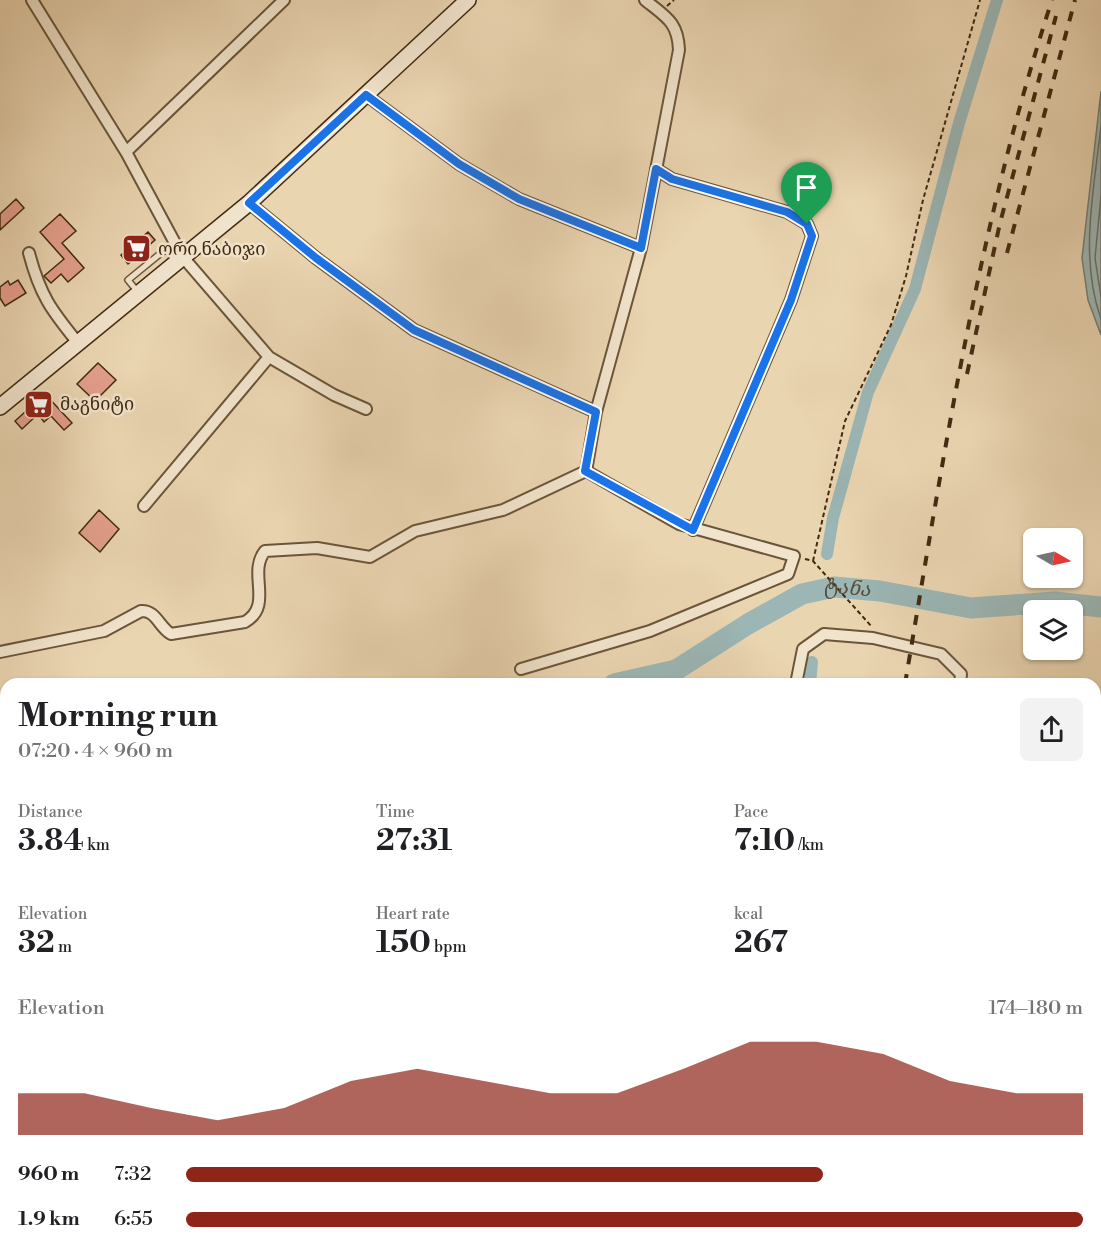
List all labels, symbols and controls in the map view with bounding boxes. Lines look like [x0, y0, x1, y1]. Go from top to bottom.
pin [781, 162, 832, 224]
icon: arrive [790, 171, 823, 204]
supermarket icon: ორი ნაბიჯი [121, 233, 153, 265]
place label: ორი ნაბიჯი [158, 238, 265, 261]
supermarket icon: მაგნიტი [23, 388, 55, 420]
place label: მაგნიტი [60, 393, 134, 416]
north arrow [1023, 528, 1083, 588]
map controls [1023, 528, 1083, 660]
water label: ტანა [820, 574, 872, 603]
button: layers [1023, 600, 1083, 660]
text: Morning run [18, 696, 218, 737]
button: share [1020, 698, 1083, 761]
text: 07:20 · 4 × 960 m [18, 739, 173, 764]
text: Distance [18, 802, 83, 822]
text: Time [376, 802, 415, 822]
text: Pace [734, 802, 768, 822]
text: 3.84 [18, 822, 84, 860]
text: 27:31 [376, 822, 452, 860]
text: 7:10 [734, 822, 795, 860]
text: km [84, 835, 110, 855]
text: /km [795, 835, 824, 855]
text: Elevation [18, 904, 87, 924]
text: Heart rate [376, 904, 450, 924]
text: kcal [734, 904, 763, 924]
text: 32 [18, 924, 55, 962]
text: 150 [376, 924, 431, 962]
text: 267 [734, 924, 788, 962]
text: m [55, 937, 72, 957]
text: bpm [431, 937, 467, 957]
text: Elevation [18, 996, 105, 1021]
text: 174–180 m [988, 996, 1083, 1021]
text: 960 m [18, 1162, 79, 1187]
text: 7:32 [114, 1162, 151, 1187]
text: 1.9 km [18, 1207, 80, 1232]
text: 6:55 [114, 1207, 153, 1232]

